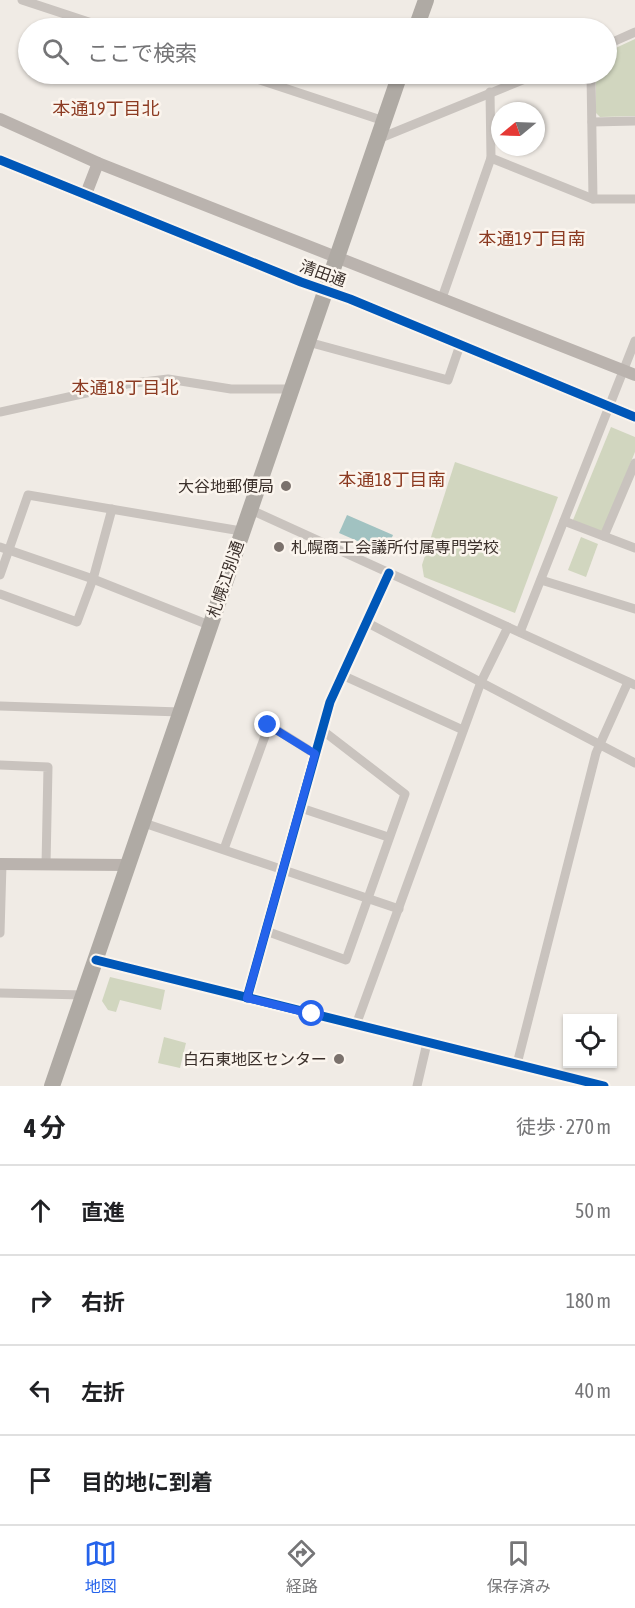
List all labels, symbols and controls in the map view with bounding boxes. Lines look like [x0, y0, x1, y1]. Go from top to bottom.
search box [18, 18, 617, 84]
icon: search [39, 35, 72, 68]
text: ここで検索 [87, 40, 197, 66]
district label: 本通19丁目北 [53, 98, 159, 119]
north arrow [491, 102, 545, 156]
district label: 本通19丁目南 [479, 228, 585, 249]
street label: 清田通 [297, 256, 349, 290]
district label: 本通18丁目北 [72, 377, 178, 398]
district label: 本通18丁目南 [339, 469, 445, 490]
place label: 大谷地郵便局 [178, 477, 274, 495]
marker: 大谷地郵便局 [279, 479, 293, 493]
street label: 札幌江別通 [203, 538, 247, 620]
place label: 札幌商工会議所付属専門学校 [291, 538, 499, 556]
marker: 札幌商工会議所付属専門学校 [272, 540, 286, 554]
route end [254, 711, 280, 737]
route start [298, 1000, 324, 1026]
map controls [563, 1014, 617, 1068]
button: locate [563, 1014, 617, 1068]
place label: 白石東地区センター [183, 1050, 327, 1068]
marker: 白石東地区センター [332, 1052, 346, 1066]
text: 4 分 [24, 1113, 66, 1143]
text: 徒歩 · 270 m [516, 1115, 611, 1138]
icon: ahead [24, 1194, 57, 1227]
text: 直進 [81, 1199, 125, 1225]
text: 50 m [575, 1199, 611, 1222]
icon: right [24, 1284, 57, 1317]
text: 右折 [81, 1289, 125, 1315]
text: 180 m [566, 1289, 611, 1312]
icon: left [24, 1374, 57, 1407]
text: 左折 [81, 1379, 125, 1405]
text: 40 m [575, 1379, 611, 1402]
icon: arrive [24, 1464, 57, 1497]
text: 目的地に到着 [81, 1469, 213, 1495]
tab: 地図 [84, 1537, 117, 1597]
tab: 経路 [285, 1537, 318, 1597]
tab: 保存済み [487, 1537, 551, 1597]

